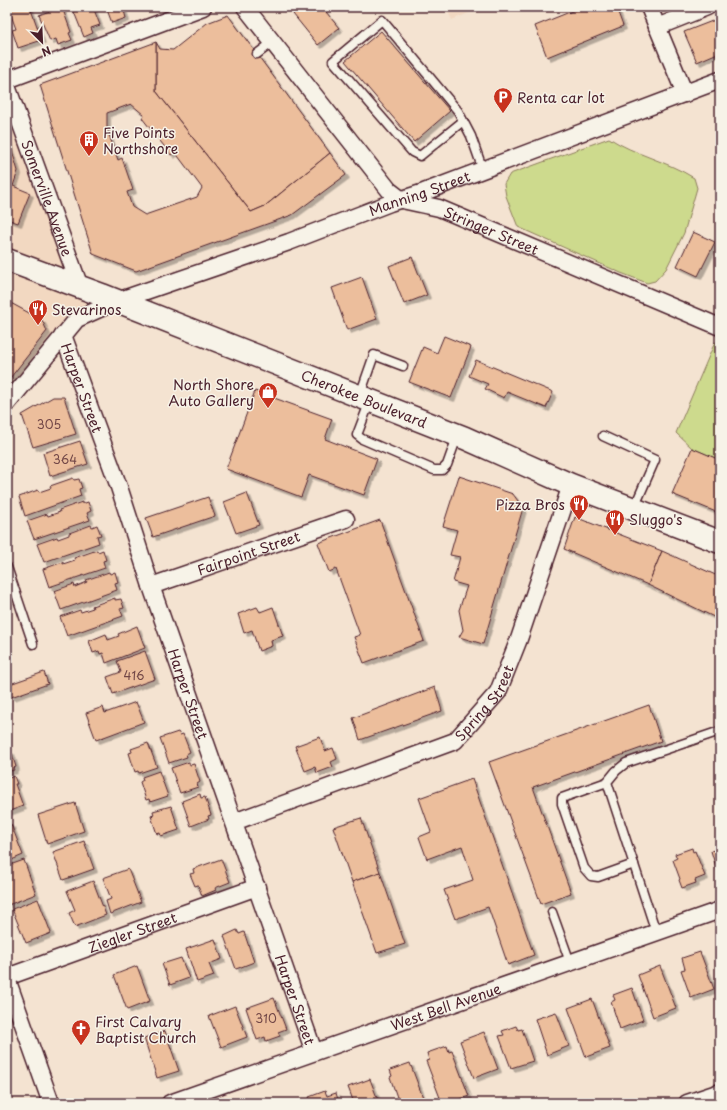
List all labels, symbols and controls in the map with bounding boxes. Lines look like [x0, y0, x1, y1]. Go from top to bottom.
north arrow [22, 22, 62, 62]
text: N [39, 42, 54, 61]
parking icon: Renta car lot [492, 86, 514, 114]
place label: Renta car lot [517, 87, 605, 108]
place label: Five Points Northshore [103, 122, 178, 159]
building icon: Five Points Northshore [78, 129, 100, 157]
street label: Somerville Avenue [17, 137, 78, 259]
street label: Manning Street [366, 165, 473, 221]
street label: Stringer Street [441, 201, 542, 260]
restaurant icon: Stevarinos [27, 298, 49, 326]
place label: Stevarinos [52, 299, 121, 320]
street label: Harper Street [56, 340, 109, 436]
street label: Cherokee Boulevard [298, 364, 431, 433]
place label: North Shore Auto Gallery [168, 374, 254, 411]
shop icon: North Shore Auto Gallery [257, 381, 279, 409]
house number: 305 [37, 415, 61, 433]
house number: 364 [53, 450, 77, 468]
restaurant icon: Pizza Bros [568, 493, 590, 521]
place label: Pizza Bros [496, 494, 565, 515]
restaurant icon: Sluggo's [604, 508, 626, 536]
place label: Sluggo's [629, 509, 683, 530]
street label: Fairpoint Street [194, 525, 303, 580]
street label: Harper Street [163, 646, 214, 742]
street label: Spring Street [449, 661, 518, 745]
house number: 416 [123, 666, 145, 684]
street label: Ziegler Street [85, 906, 180, 958]
street label: Harper Street [270, 951, 321, 1048]
street label: West Bell Avenue [388, 977, 504, 1035]
house number: 310 [255, 1009, 277, 1027]
place label: First Calvary Baptist Church [95, 1011, 196, 1048]
church icon: First Calvary Baptist Church [70, 1018, 92, 1046]

